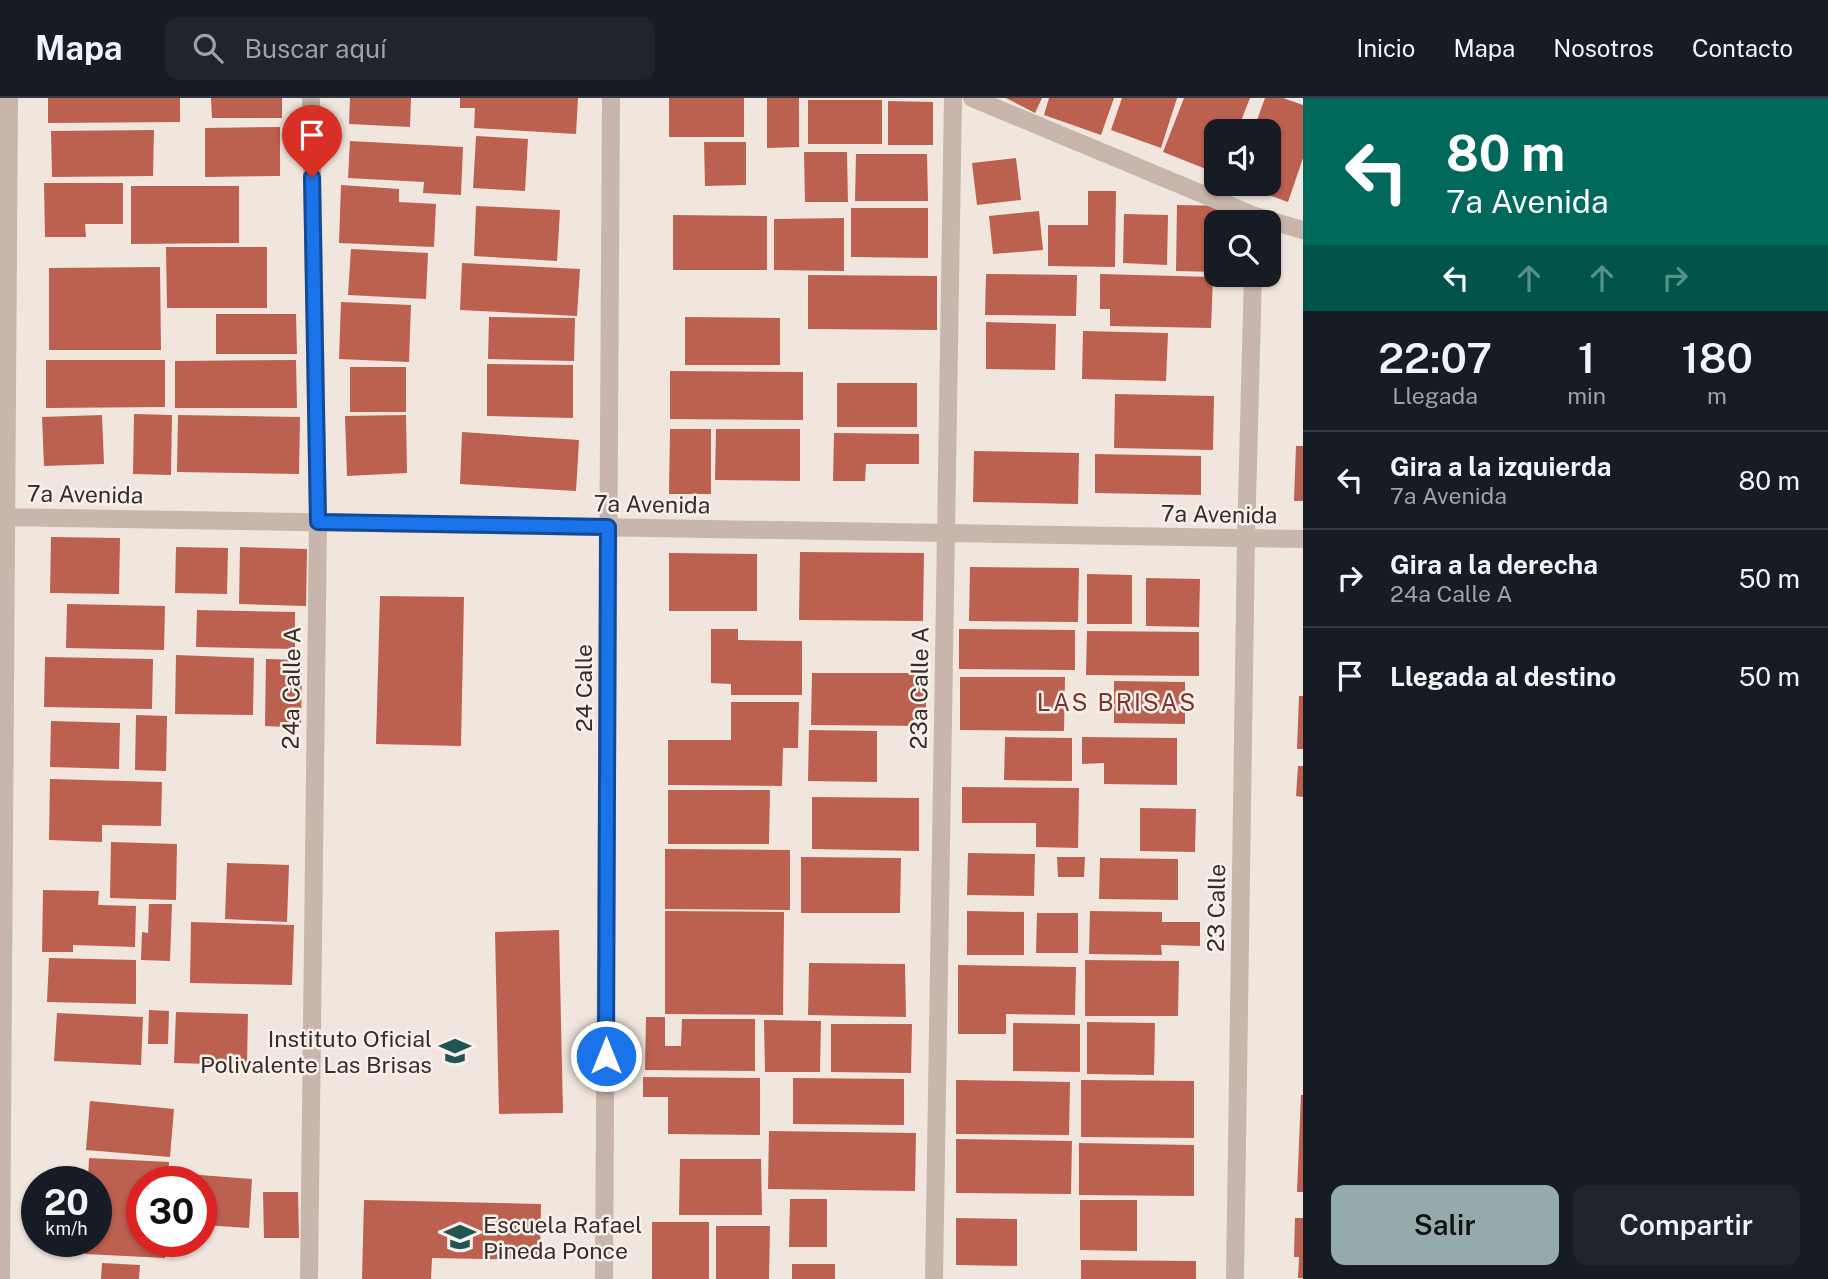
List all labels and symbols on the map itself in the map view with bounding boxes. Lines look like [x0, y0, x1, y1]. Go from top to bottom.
pin [282, 105, 342, 177]
street label: 7a Avenida [26, 479, 144, 509]
street label: 7a Avenida [593, 489, 711, 519]
street label: 7a Avenida [1160, 499, 1278, 529]
street label: 24a Calle A [276, 626, 306, 750]
street label: 23a Calle A [904, 626, 934, 750]
street label: 24 Calle [570, 644, 597, 732]
district label: LAS BRISAS [1037, 688, 1197, 716]
street label: 23 Calle [1202, 864, 1230, 952]
position arrow [569, 1019, 643, 1093]
place label: Instituto Oficial Polivalente Las Brisas [200, 1025, 432, 1078]
school or university icon: Instituto Oficial Polivalente Las Brisas [438, 1034, 472, 1068]
speed limit sign: 30 [126, 1166, 217, 1257]
place label: Escuela Rafael Pineda Ponce [483, 1211, 642, 1264]
school or university icon: Escuela Rafael Pineda Ponce [443, 1220, 477, 1254]

